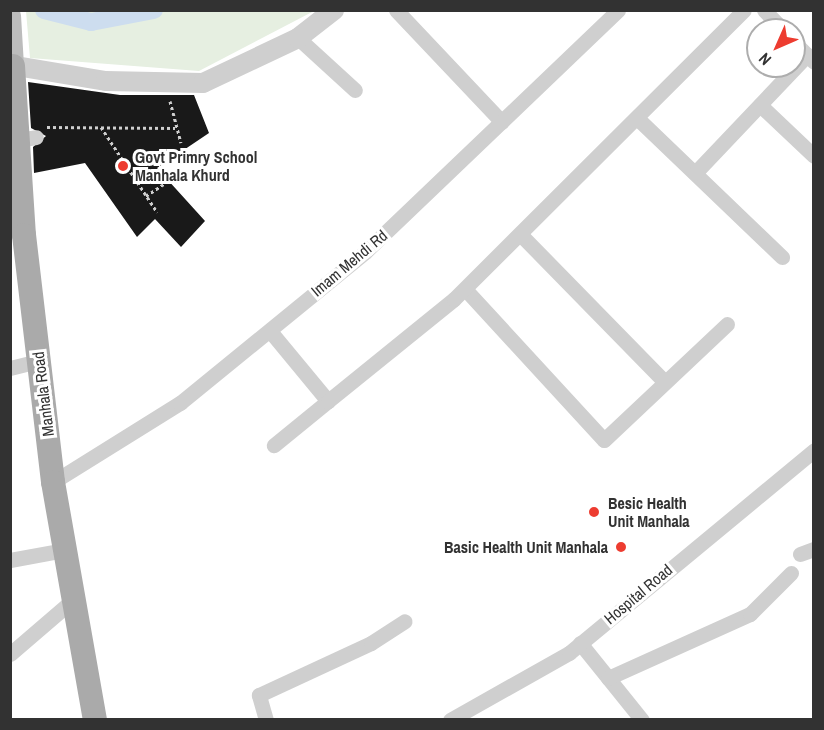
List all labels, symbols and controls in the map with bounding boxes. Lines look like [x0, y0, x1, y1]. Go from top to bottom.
north arrow [746, 18, 806, 78]
text: N [754, 48, 776, 70]
place label: Govt Primry School Manhala Khurd [135, 147, 257, 185]
marker: Govt Primry School Manhala Khurd [116, 159, 130, 173]
street label: Imam Mehdi Rd [307, 226, 391, 300]
street label: Manhala Road [28, 350, 58, 438]
place label: Besic Health Unit Manhala [608, 493, 690, 531]
marker: Besic Health Unit Manhala [585, 503, 603, 521]
place label: Basic Health Unit Manhala [444, 537, 608, 557]
marker: Basic Health Unit Manhala [612, 538, 630, 556]
street label: Hospital Road [600, 560, 676, 628]

